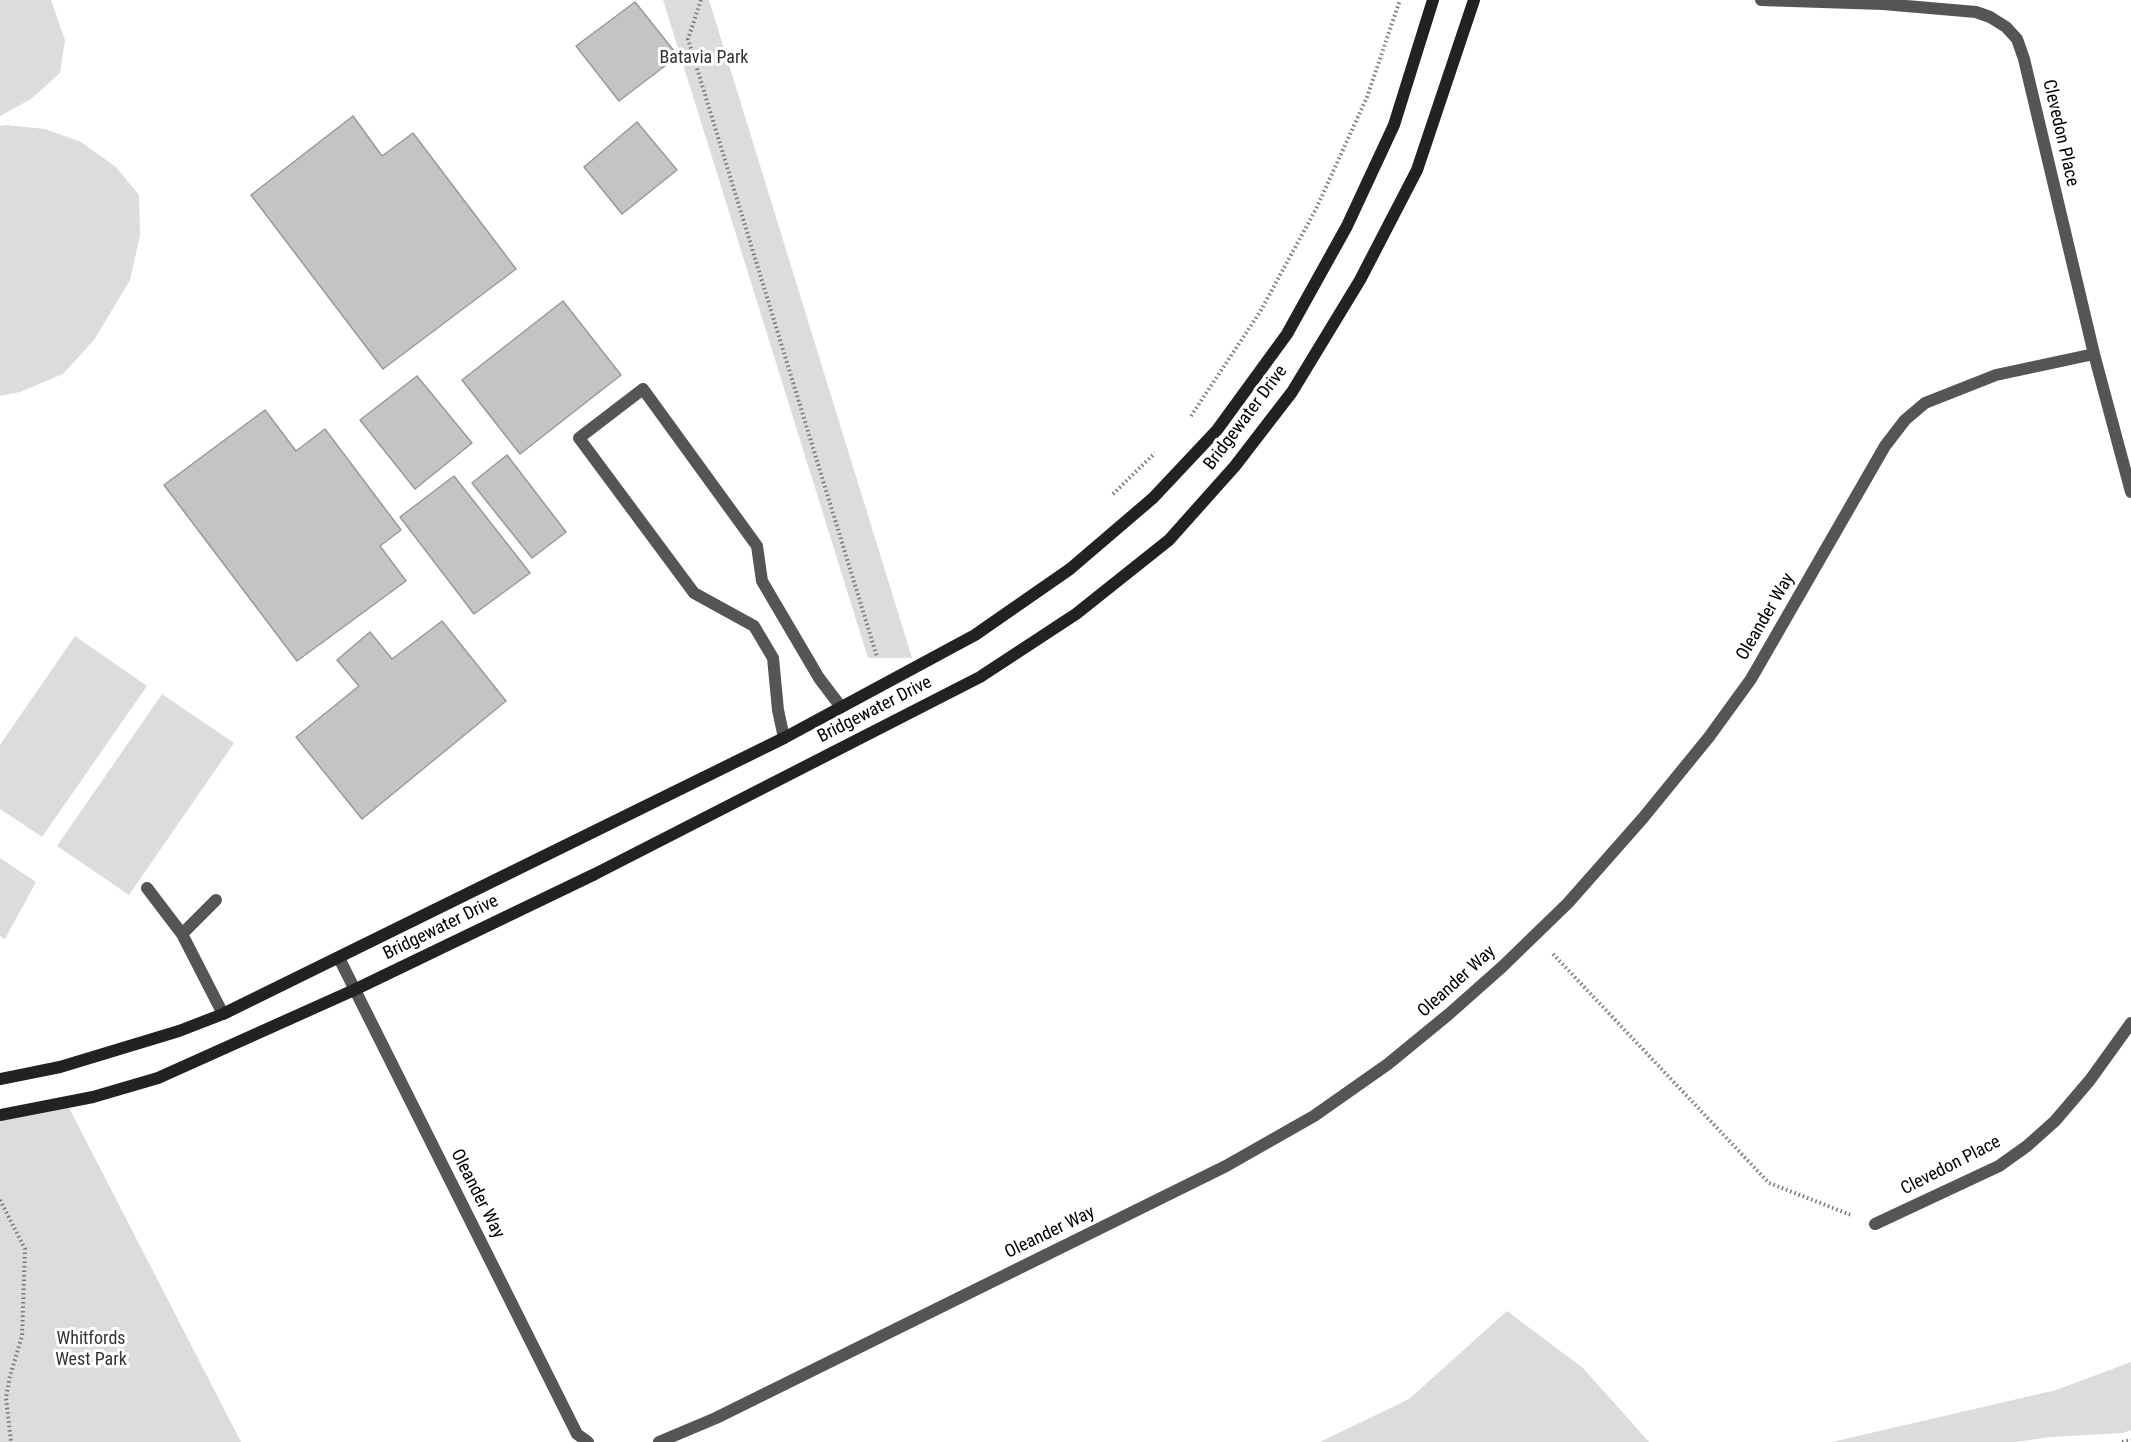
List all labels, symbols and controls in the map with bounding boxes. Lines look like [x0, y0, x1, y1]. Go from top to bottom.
park label: Batavia Park [660, 47, 748, 69]
street label: Clevedon Place [2037, 77, 2083, 189]
street label: Bridgewater Drive [1200, 361, 1292, 475]
street label: Oleander Way [1732, 570, 1800, 664]
street label: Bridgewater Drive [814, 672, 936, 748]
street label: Bridgewater Drive [380, 891, 502, 965]
street label: Oleander Way [1414, 941, 1500, 1023]
street label: Clevedon Place [1898, 1132, 2004, 1200]
street label: Oleander Way [445, 1146, 509, 1242]
street label: Oleander Way [1002, 1202, 1098, 1264]
park label: Whitfords West Park [55, 1328, 127, 1370]

